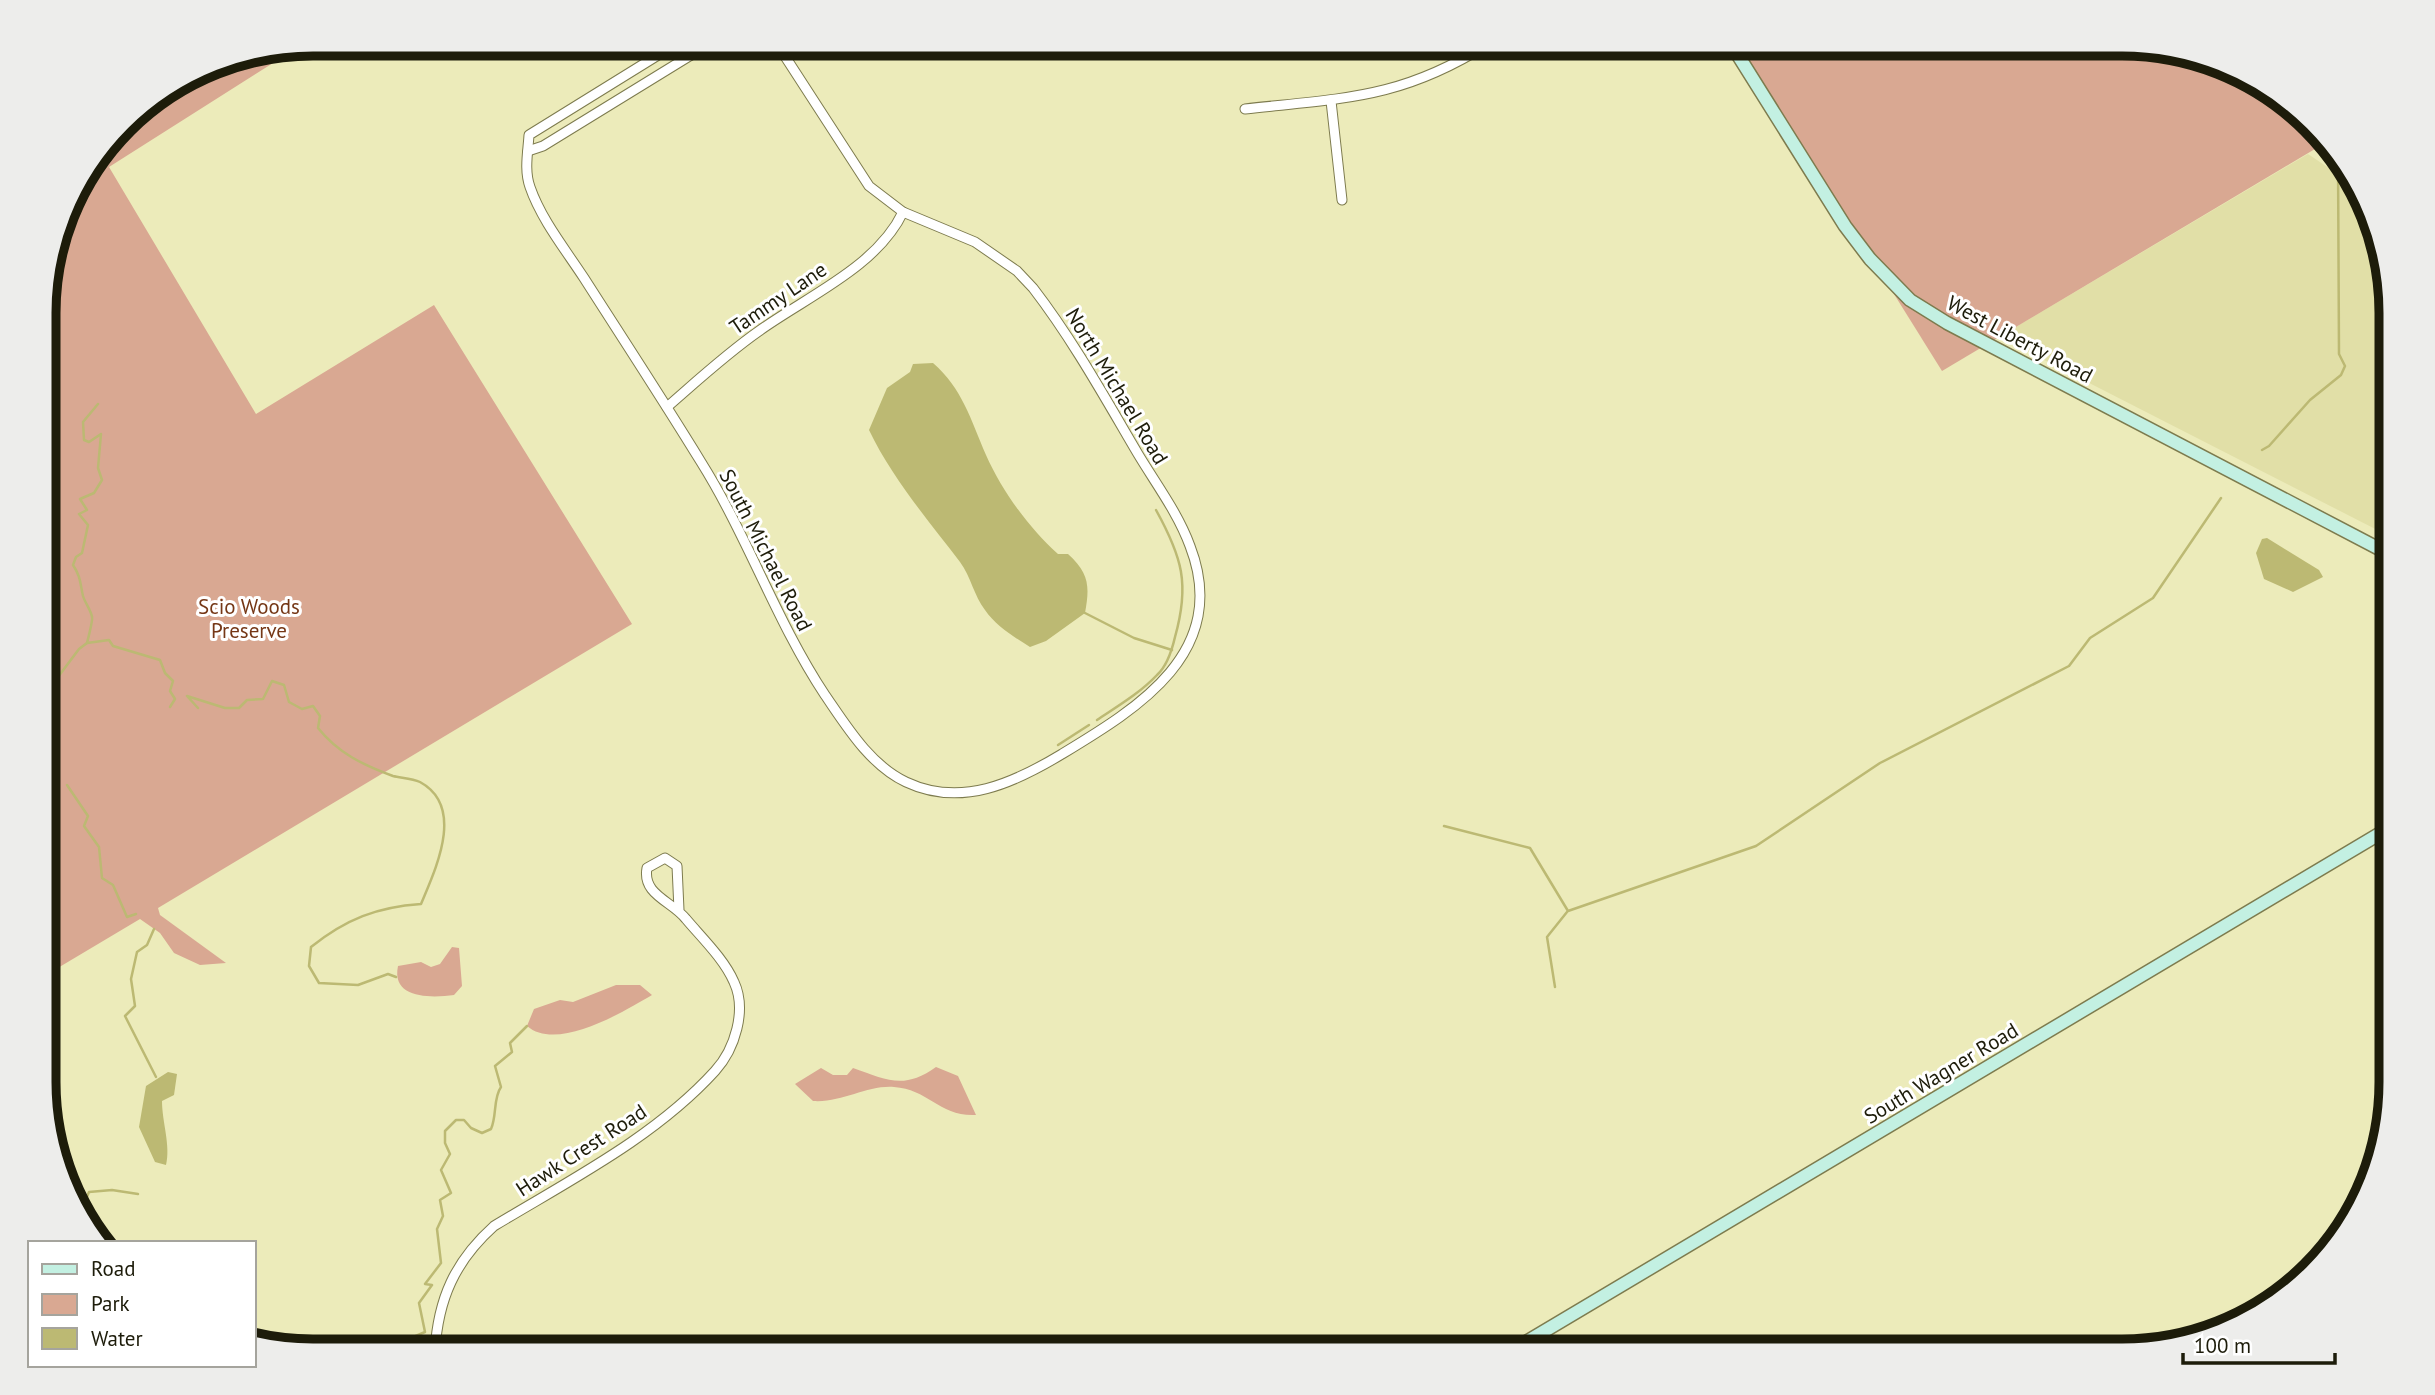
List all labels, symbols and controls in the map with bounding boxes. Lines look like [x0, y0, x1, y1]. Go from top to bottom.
street label: Tammy Lane [724, 256, 832, 340]
street label: West Liberty Road [1942, 289, 2098, 389]
street label: North Michael Road [1060, 303, 1174, 469]
street label: South Michael Road [713, 464, 819, 636]
park label: Scio Woods Preserve [198, 593, 300, 644]
street label: South Wagner Road [1859, 1016, 2023, 1130]
street label: Hawk Crest Road [511, 1098, 651, 1202]
legend [28, 1241, 256, 1367]
text: Road [91, 1255, 135, 1282]
text: Park [91, 1290, 130, 1317]
scale bar [2183, 1322, 2335, 1366]
text: Water [91, 1325, 143, 1352]
text: 100 m [2194, 1332, 2251, 1359]

